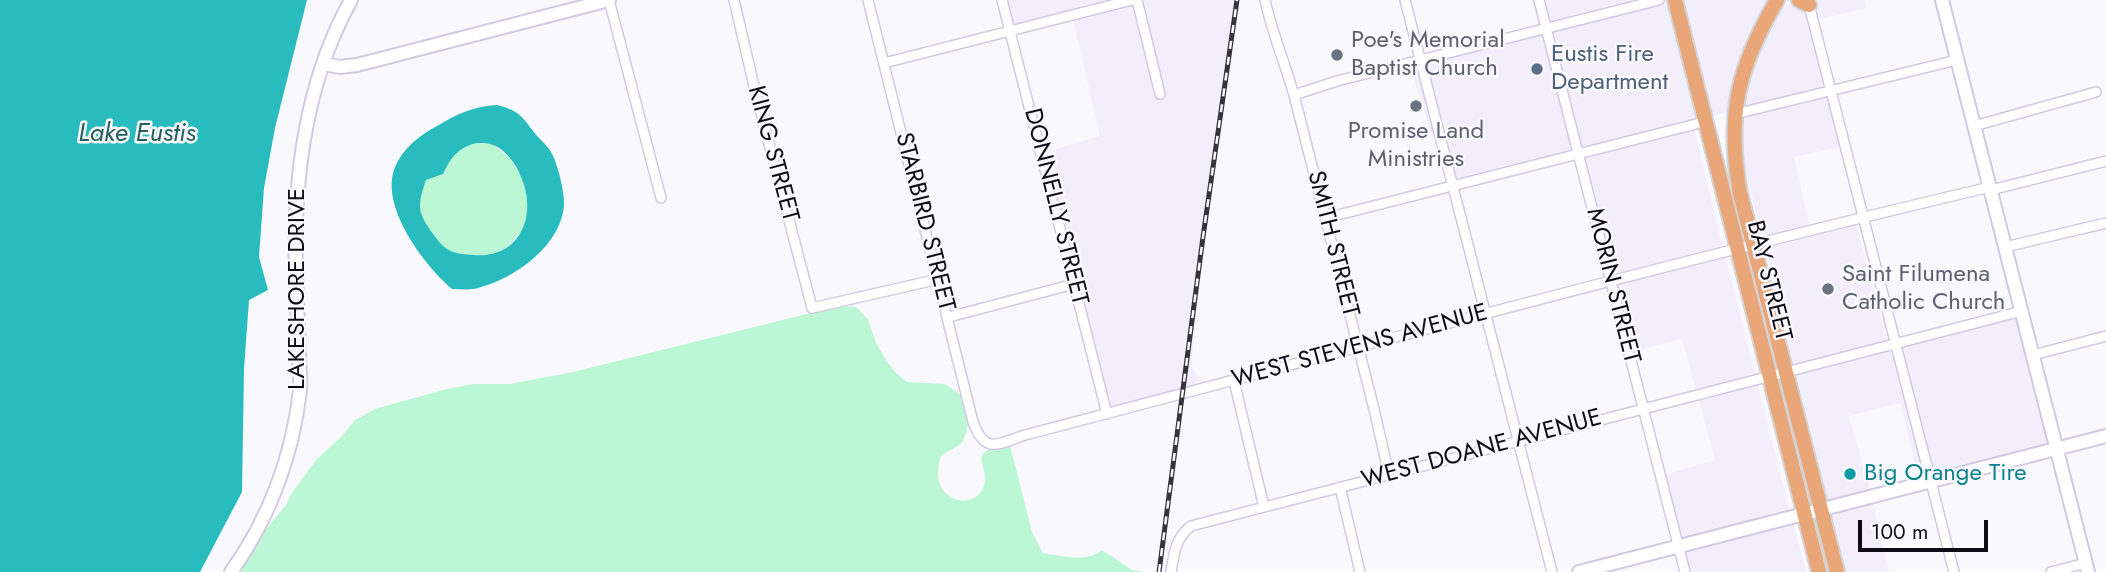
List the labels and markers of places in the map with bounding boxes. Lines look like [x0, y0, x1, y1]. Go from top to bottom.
place label: Poe's Memorial Baptist Church [1351, 27, 1505, 83]
place label: Eustis Fire Department [1551, 41, 1668, 97]
marker: Poe's Memorial Baptist Church [1329, 47, 1345, 63]
marker: Eustis Fire Department [1529, 61, 1545, 77]
marker: Promise Land Ministries [1408, 98, 1424, 114]
place label: Promise Land Ministries [1348, 118, 1484, 174]
place label: Saint Filumena Catholic Church [1842, 261, 2005, 317]
marker: Saint Filumena Catholic Church [1820, 281, 1836, 297]
place label: Big Orange Tire [1864, 460, 2027, 488]
marker: Big Orange Tire [1842, 466, 1858, 482]

